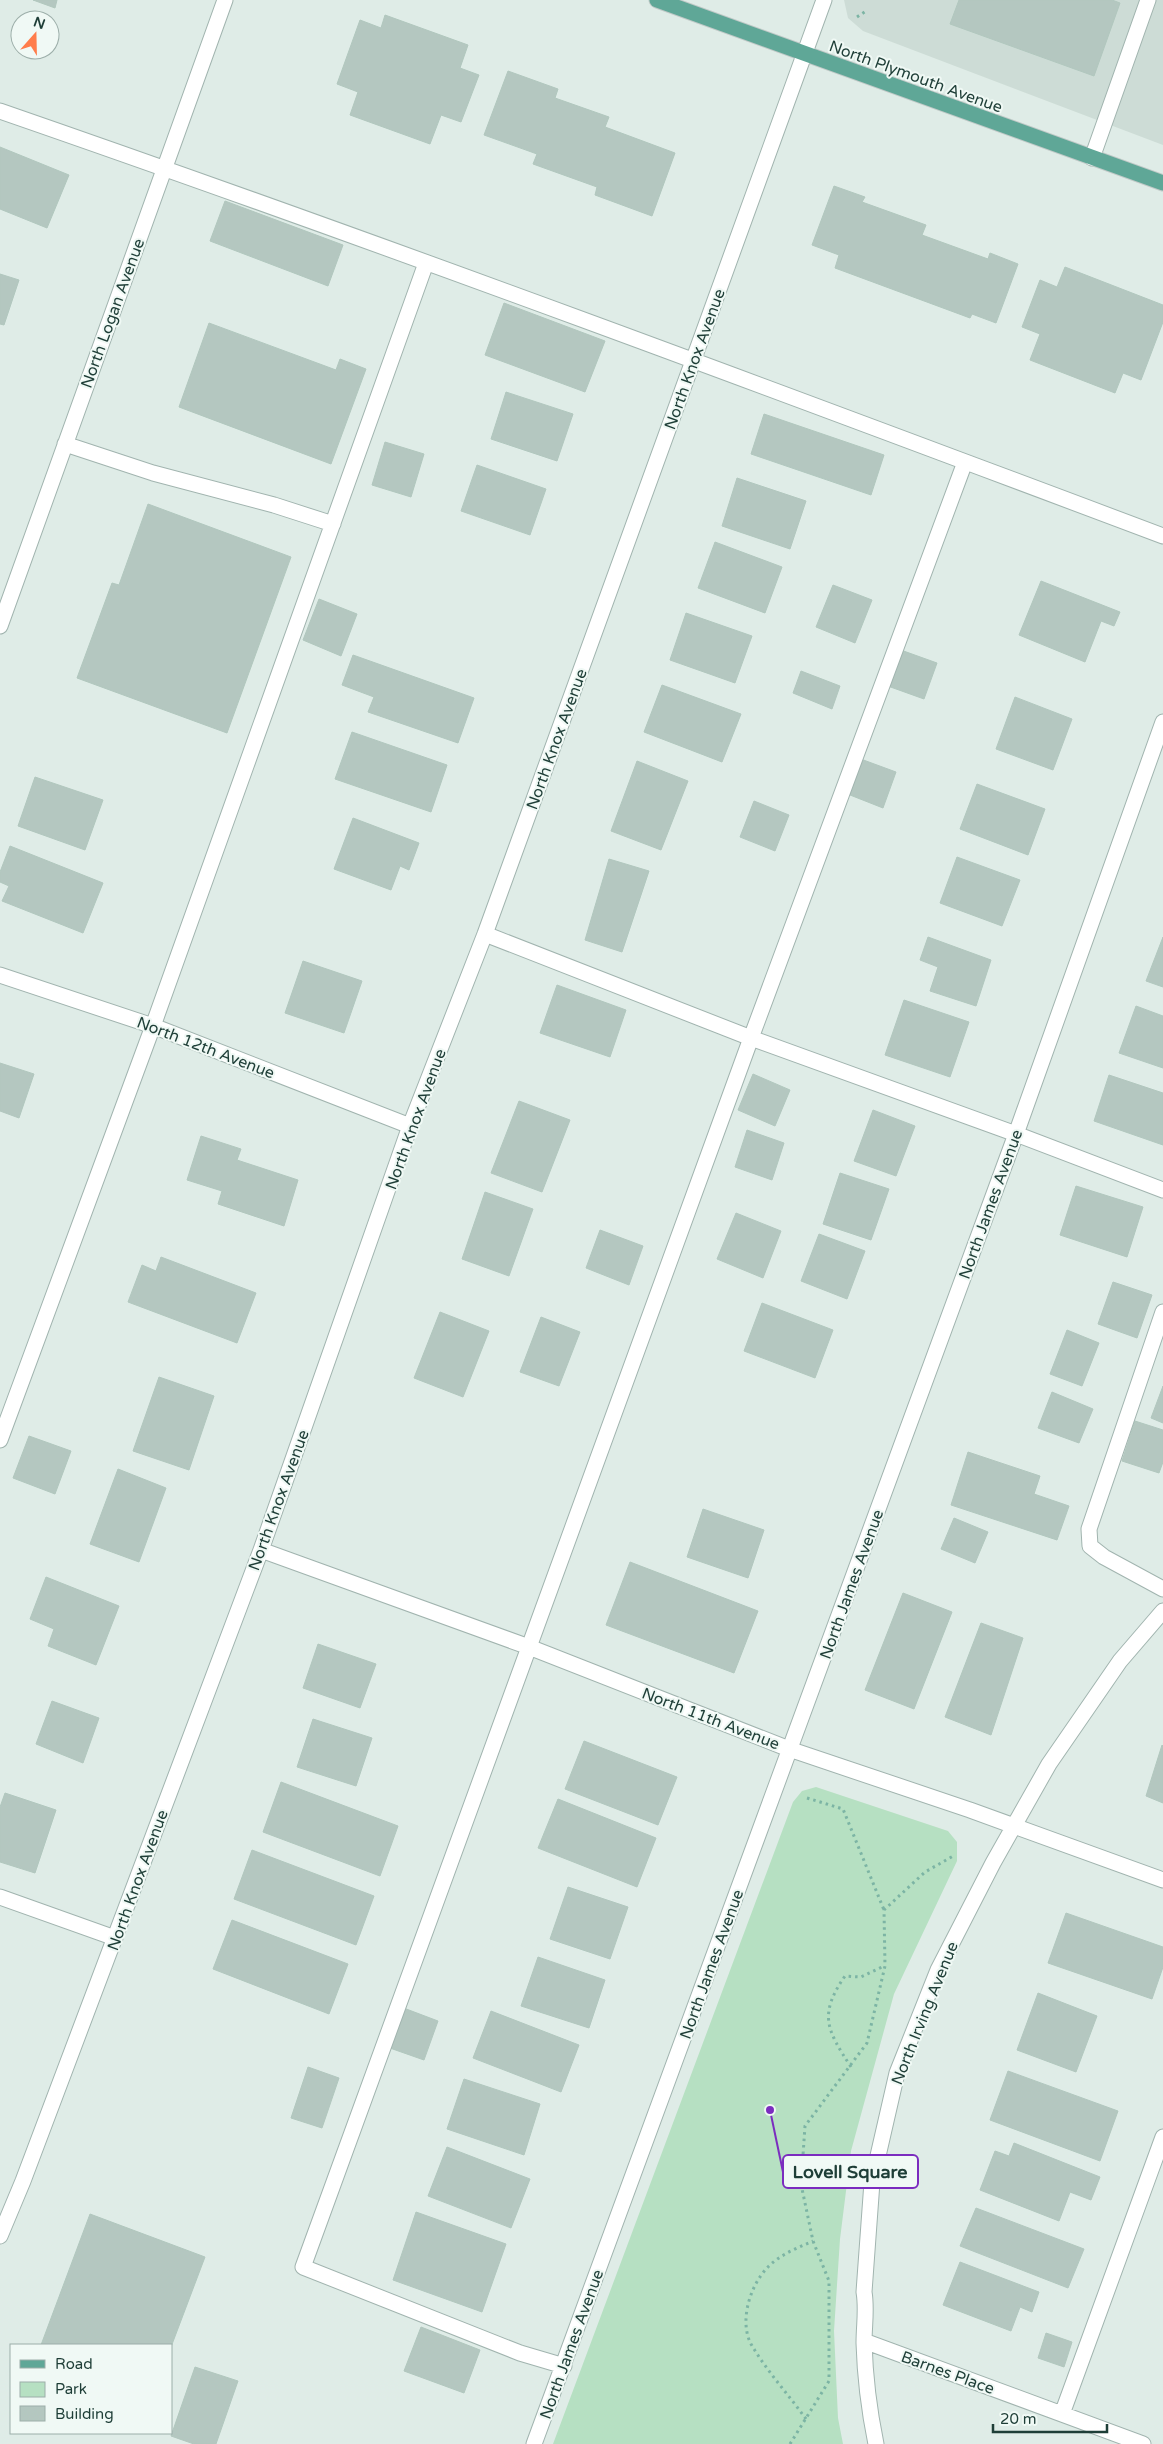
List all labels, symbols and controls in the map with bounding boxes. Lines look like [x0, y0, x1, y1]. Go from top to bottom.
north arrow [10, 10, 60, 60]
text: N [31, 13, 47, 33]
street label: North Plymouth Avenue [826, 36, 1005, 118]
street label: North Logan Avenue [77, 236, 149, 391]
street label: North Knox Avenue [660, 286, 730, 433]
street label: North Knox Avenue [522, 666, 592, 813]
street label: North 12th Avenue [134, 1012, 277, 1083]
street label: North Knox Avenue [381, 1046, 451, 1193]
street label: North James Avenue [955, 1127, 1027, 1282]
street label: North Knox Avenue [244, 1427, 314, 1574]
street label: North James Avenue [816, 1507, 888, 1662]
street label: North 11th Avenue [639, 1683, 782, 1754]
street label: North Knox Avenue [103, 1807, 173, 1954]
street label: North James Avenue [676, 1887, 748, 2042]
street label: North Irving Avenue [887, 1939, 963, 2088]
callout: Lovell Square [783, 2155, 918, 2188]
text: Lovell Square [793, 2161, 907, 2183]
street label: North James Avenue [536, 2267, 608, 2422]
legend [10, 2344, 172, 2434]
street label: Barnes Place [898, 2347, 997, 2399]
text: Road [55, 2355, 93, 2373]
text: Park [55, 2380, 87, 2398]
scale bar [993, 2402, 1107, 2434]
text: Building [55, 2405, 114, 2423]
text: 20 m [1000, 2410, 1037, 2428]

